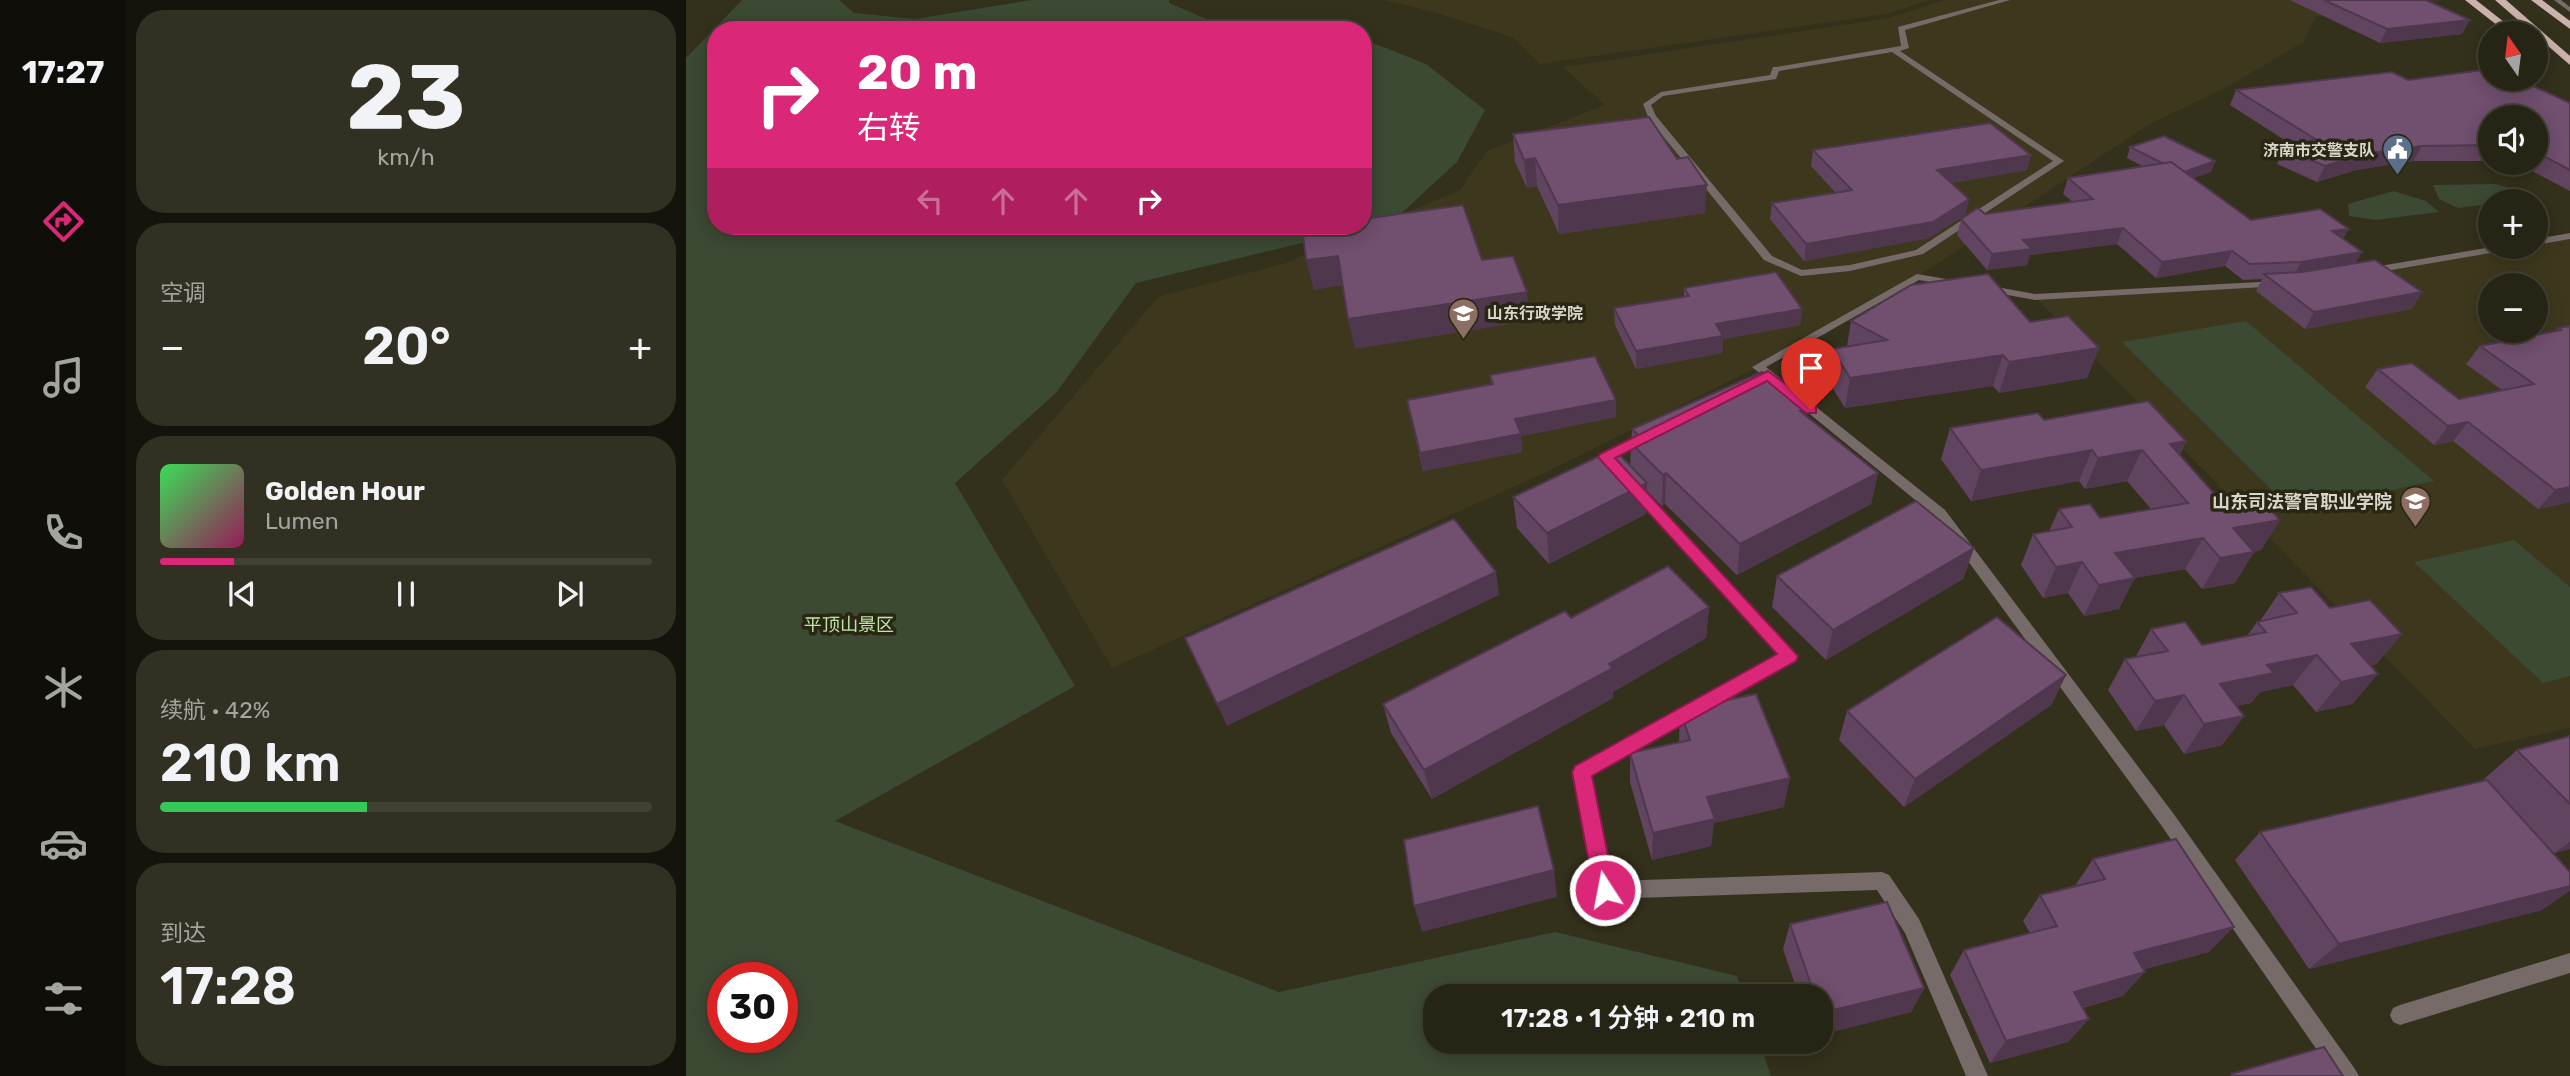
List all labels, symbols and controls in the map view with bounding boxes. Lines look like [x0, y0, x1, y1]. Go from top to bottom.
north arrow [2478, 21, 2548, 91]
map controls [2478, 21, 2548, 343]
text: 23 [346, 43, 466, 151]
text: 20 m [857, 43, 978, 101]
icon: right [742, 49, 833, 140]
text: 17:27 [22, 53, 104, 91]
button: sound [2478, 105, 2548, 175]
text: 右转 [857, 109, 921, 147]
public building icon: 济南市交警支队 [2381, 133, 2415, 177]
place label: 济南市交警支队 [2263, 141, 2375, 160]
text: km/h [377, 143, 435, 171]
icon: left [911, 182, 949, 220]
icon: ahead [984, 182, 1022, 220]
icon: ahead [1057, 182, 1095, 220]
icon: right [1130, 182, 1168, 220]
button: + [2478, 189, 2548, 259]
icon: directions [39, 197, 88, 246]
button: − [2478, 273, 2548, 343]
text: 空调 [160, 279, 206, 307]
school or university icon: 山东行政学院 [1447, 296, 1481, 340]
place label: 山东行政学院 [1487, 304, 1583, 323]
text: 20° [362, 315, 451, 377]
text: − [160, 324, 185, 370]
text: + [628, 324, 652, 370]
pin [1781, 338, 1841, 410]
icon: arrive [1792, 349, 1830, 387]
icon: music [39, 353, 88, 402]
text: Golden Hour [265, 476, 425, 507]
school or university icon: 山东司法警官职业学院 [2398, 485, 2432, 529]
place label: 山东司法警官职业学院 [2212, 491, 2392, 513]
text: Lumen [265, 507, 339, 535]
icon: phone [39, 508, 88, 557]
icon: previous [223, 575, 261, 613]
icon: pause [387, 575, 425, 613]
icon: next [551, 575, 589, 613]
park label: 平顶山景区 [804, 614, 894, 636]
icon: climate [39, 663, 88, 712]
text: 续航 · 42% [160, 696, 270, 724]
text: 210 km [160, 732, 341, 794]
icon: car [39, 819, 88, 868]
position arrow [1568, 853, 1642, 927]
text: 到达 [160, 919, 206, 947]
text: 17:28 [160, 955, 296, 1017]
speed limit sign: 30 [707, 962, 798, 1053]
icon: filters [39, 974, 88, 1023]
text: 17:28 · 1 分钟 · 210 m [1501, 1003, 1755, 1034]

